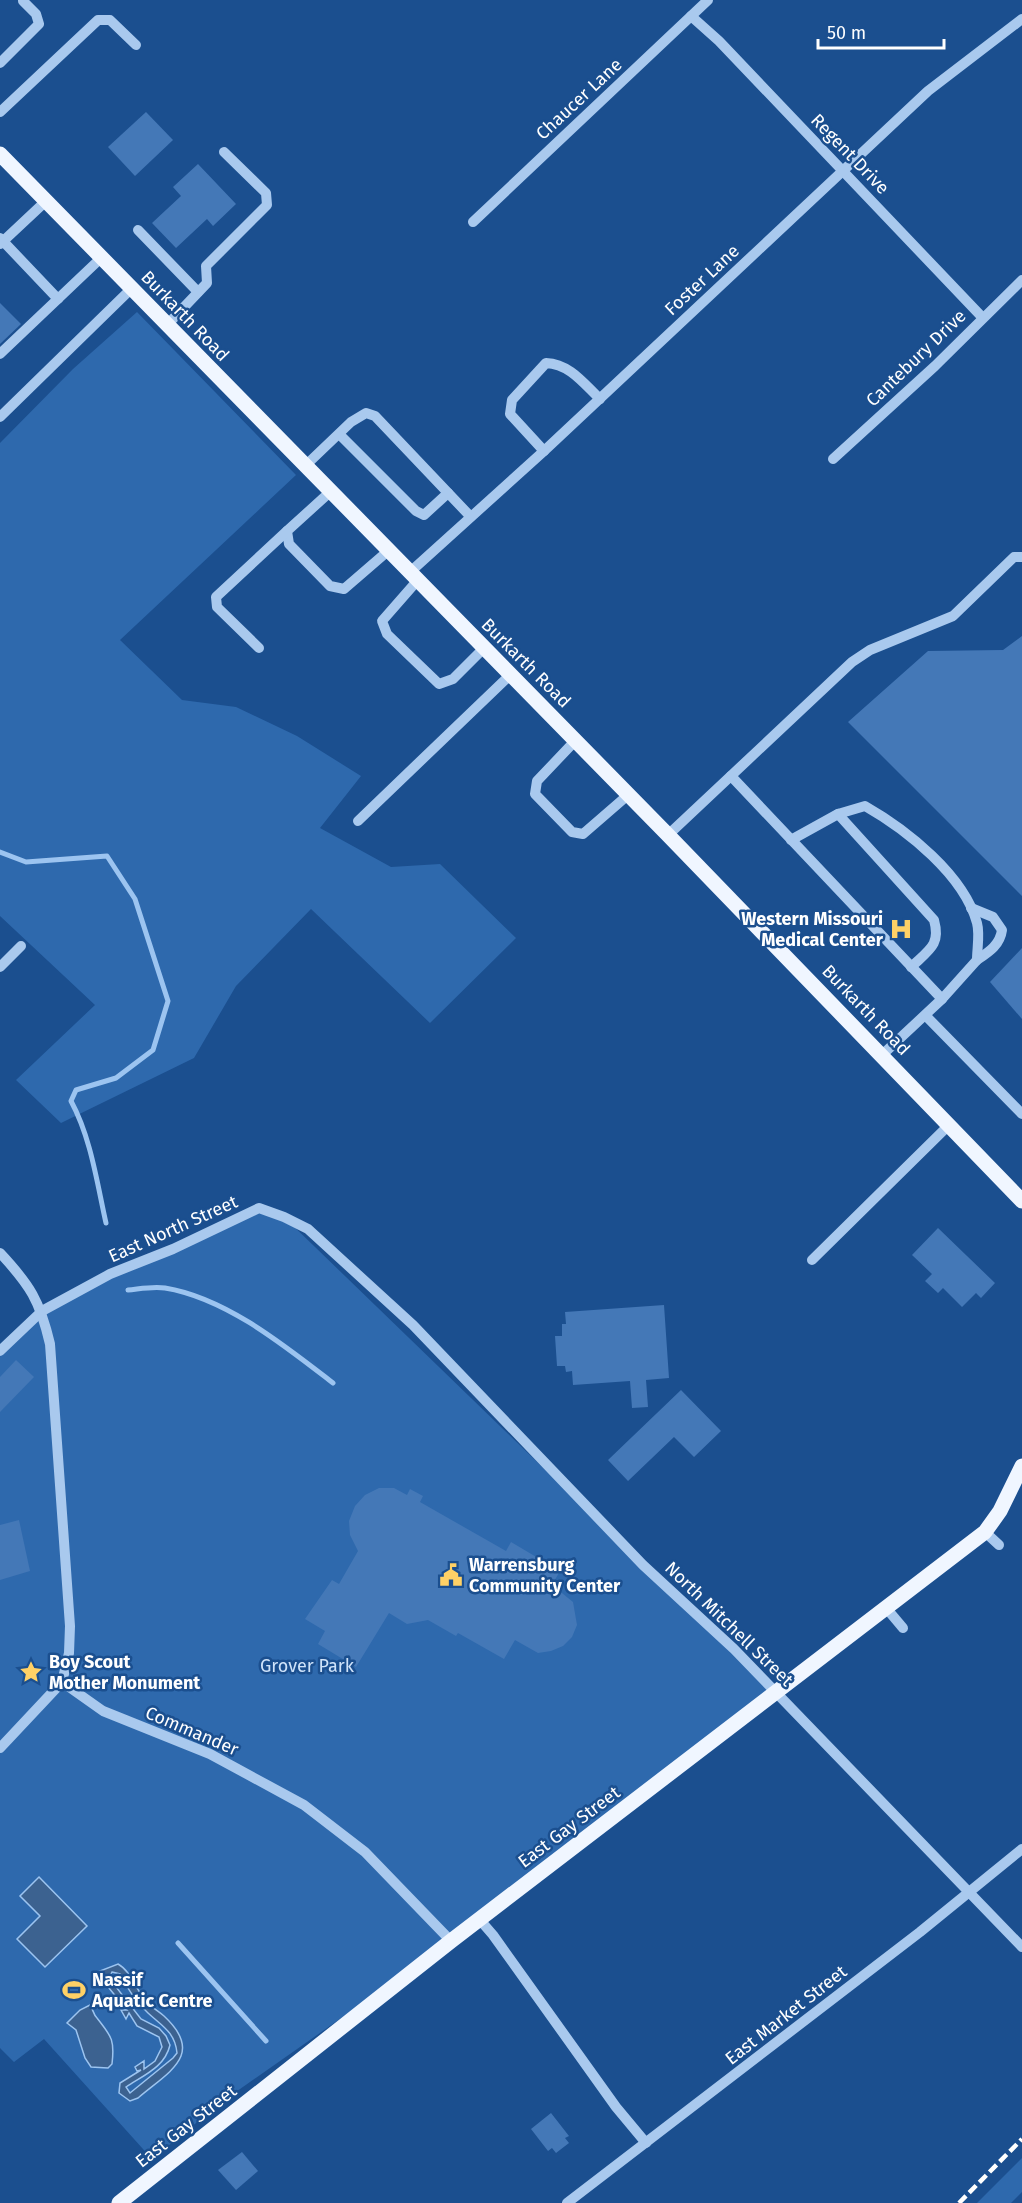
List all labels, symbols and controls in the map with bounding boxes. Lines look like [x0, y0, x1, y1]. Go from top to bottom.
scale bar [818, 12, 944, 50]
text: 50 m [827, 22, 866, 44]
street label: Chaucer Lane [531, 54, 627, 144]
street label: Regent Drive [806, 109, 894, 199]
street label: Foster Lane [660, 240, 744, 320]
street label: Burkarth Road [136, 266, 234, 366]
street label: Cantebury Drive [862, 305, 970, 411]
street label: Burkarth Road [477, 614, 575, 712]
place label: Western Missouri Medical Center [741, 908, 884, 951]
hospital icon: Western Missouri Medical Center [888, 916, 914, 942]
street label: Burkarth Road [817, 960, 915, 1060]
street label: East North Street [105, 1190, 241, 1267]
place label: Warrensburg Community Center [469, 1554, 621, 1597]
street label: North Mitchell Street [660, 1557, 798, 1691]
public building icon: Warrensburg Community Center [438, 1562, 464, 1588]
place label: Boy Scout Mother Monument [49, 1651, 201, 1694]
park label: Grover Park [260, 1655, 355, 1677]
place icon: Boy Scout Mother Monument [18, 1659, 44, 1685]
street label: Commander [142, 1702, 242, 1760]
street label: East Gay Street [514, 1781, 625, 1873]
street label: East Market Street [721, 1960, 852, 2069]
place label: Nassif Aquatic Centre [91, 1969, 212, 2012]
sports icon: Nassif Aquatic Centre [61, 1977, 87, 2003]
street label: East Gay Street [131, 2079, 241, 2172]

